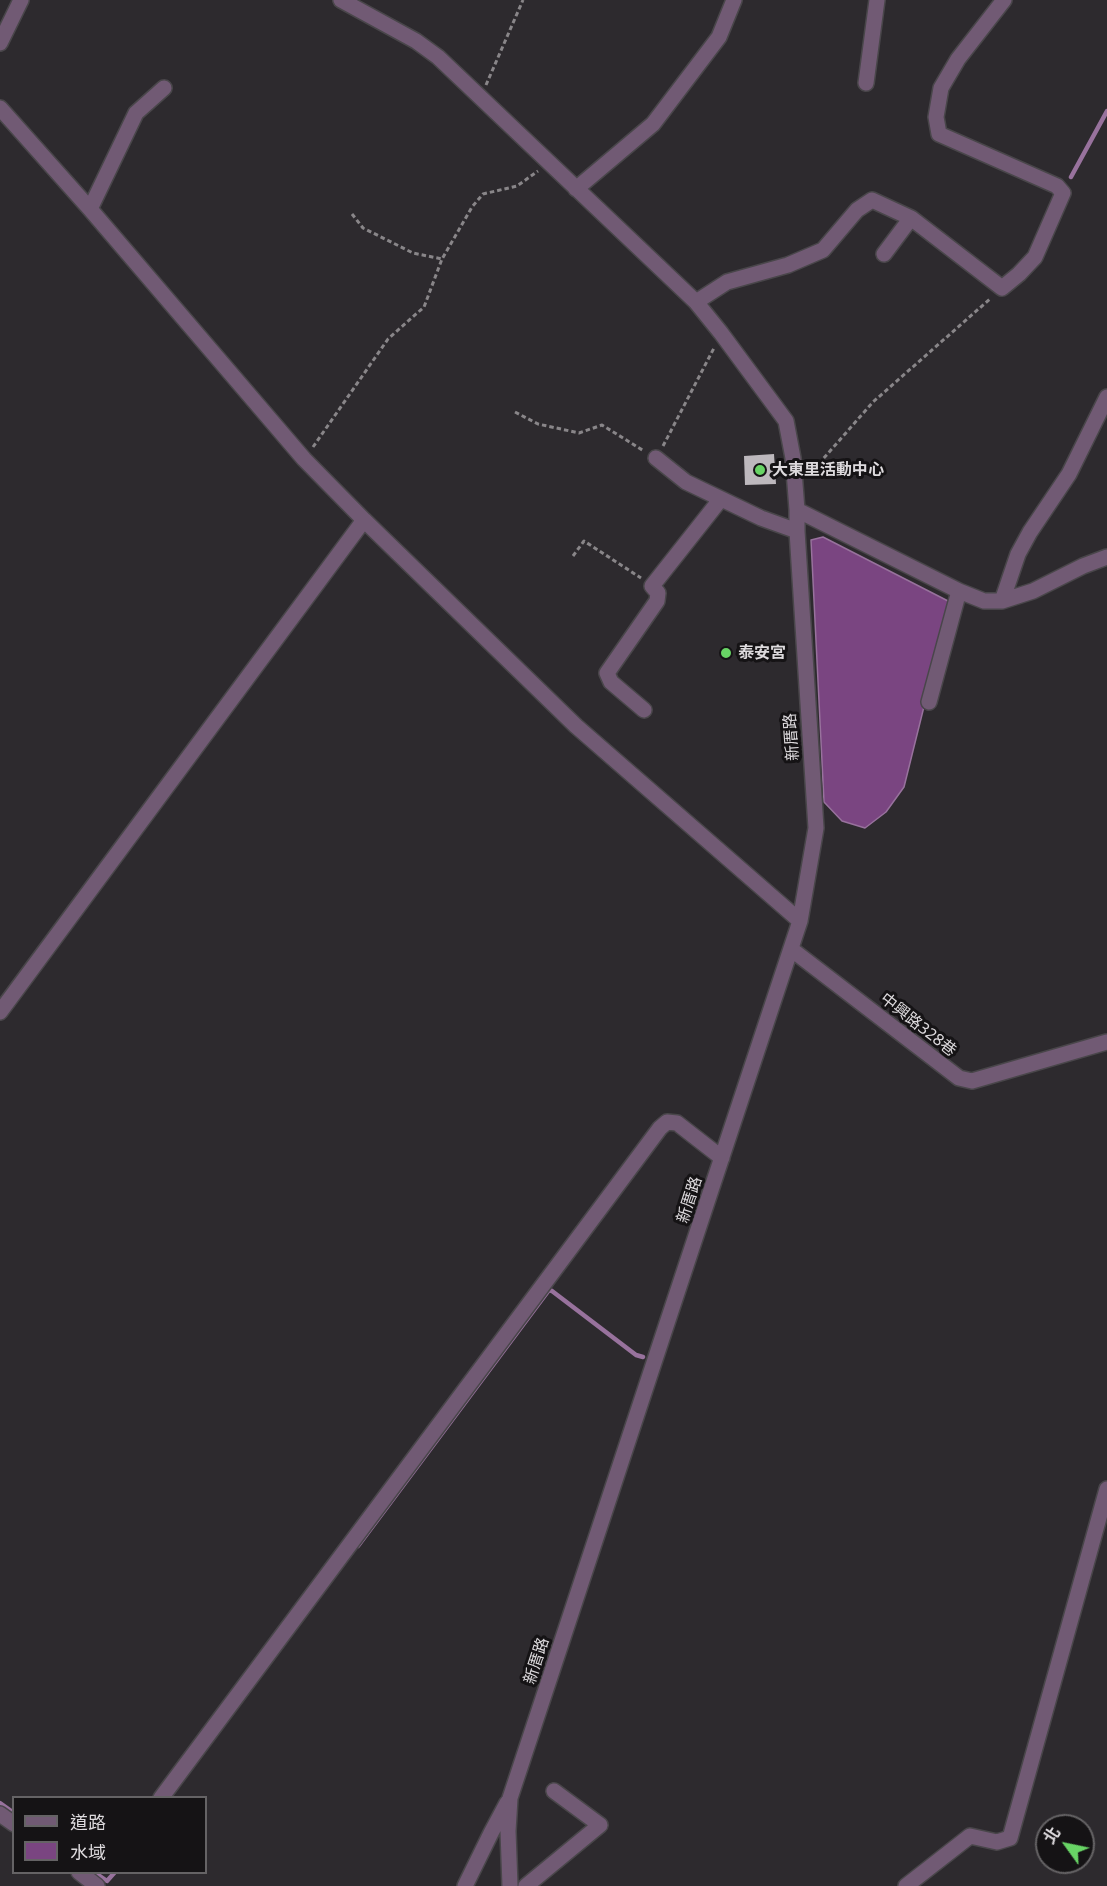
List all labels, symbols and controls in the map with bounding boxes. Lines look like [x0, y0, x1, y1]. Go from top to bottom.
place label: 大東里活動中心 [772, 460, 884, 480]
marker: 大東里活動中心 [753, 463, 767, 477]
place label: 泰安宮 [738, 643, 786, 663]
marker: 泰安宮 [719, 646, 733, 660]
street label: 新厝路 [781, 712, 803, 762]
street label: 中興路328巷 [876, 989, 960, 1061]
street label: 新厝路 [673, 1174, 707, 1226]
street label: 新厝路 [520, 1635, 554, 1687]
legend [12, 1796, 207, 1874]
text: 道路 [70, 1810, 106, 1834]
north arrow [1035, 1814, 1095, 1874]
text: 北 [1038, 1823, 1065, 1848]
text: 水域 [70, 1840, 106, 1864]

